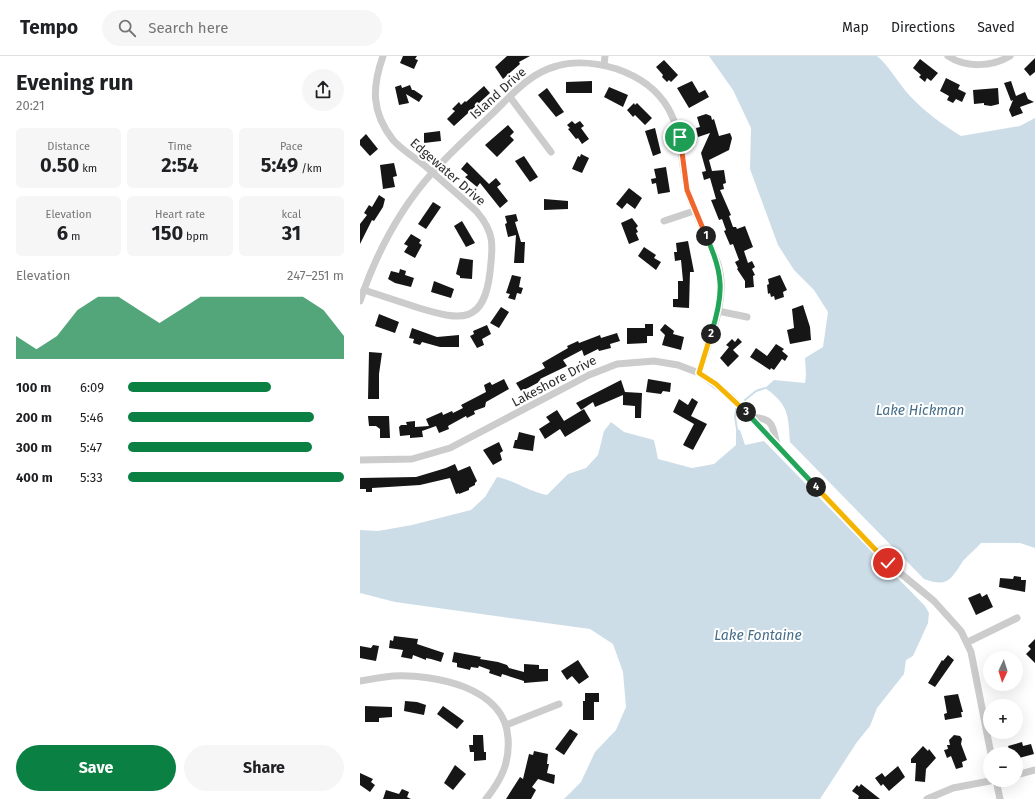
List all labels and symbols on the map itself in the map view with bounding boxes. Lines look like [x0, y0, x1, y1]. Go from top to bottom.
street label: Island Drive [467, 64, 529, 122]
pin [663, 120, 697, 154]
street label: Edgewater Drive [407, 135, 489, 209]
pin: 1 [696, 226, 716, 246]
pin: 2 [701, 324, 721, 344]
street label: Lakeshore Drive [509, 352, 599, 410]
pin: 3 [736, 402, 756, 422]
water label: Lake Hickman [876, 402, 964, 419]
pin: 4 [806, 477, 826, 497]
pin [871, 546, 905, 580]
water label: Lake Fontaine [714, 627, 802, 644]
north arrow [983, 651, 1023, 691]

